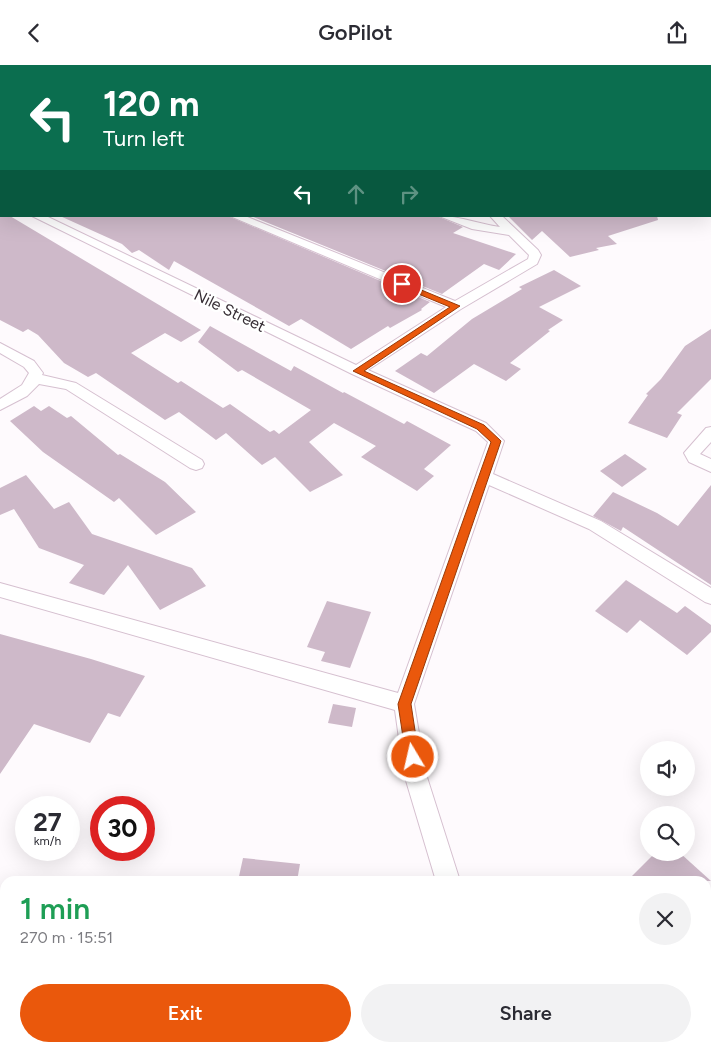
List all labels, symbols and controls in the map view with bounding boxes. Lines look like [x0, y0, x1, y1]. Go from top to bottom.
icon: back [20, 19, 48, 47]
text: GoPilot [318, 19, 393, 46]
icon: share [663, 19, 691, 47]
text: 120 m [103, 83, 200, 125]
icon: left [20, 85, 85, 150]
text: Turn left [103, 125, 185, 152]
icon: left [289, 180, 317, 208]
icon: ahead [342, 180, 370, 208]
icon: right [395, 180, 423, 208]
pin [381, 263, 423, 305]
icon: arrive [388, 270, 416, 298]
street label: Nile Street [191, 285, 269, 336]
position arrow [386, 730, 438, 782]
map controls [640, 741, 695, 861]
button: sound [640, 741, 695, 796]
speed limit sign: 30 [90, 796, 155, 861]
button: search [640, 806, 695, 861]
text: 27 [33, 807, 62, 837]
text: km/h [34, 834, 61, 848]
text: 1 min [20, 890, 90, 927]
button: close [639, 893, 691, 945]
text: 270 m · 15:51 [20, 928, 113, 947]
button: Exit [20, 984, 351, 1042]
button: Share [361, 984, 691, 1042]

